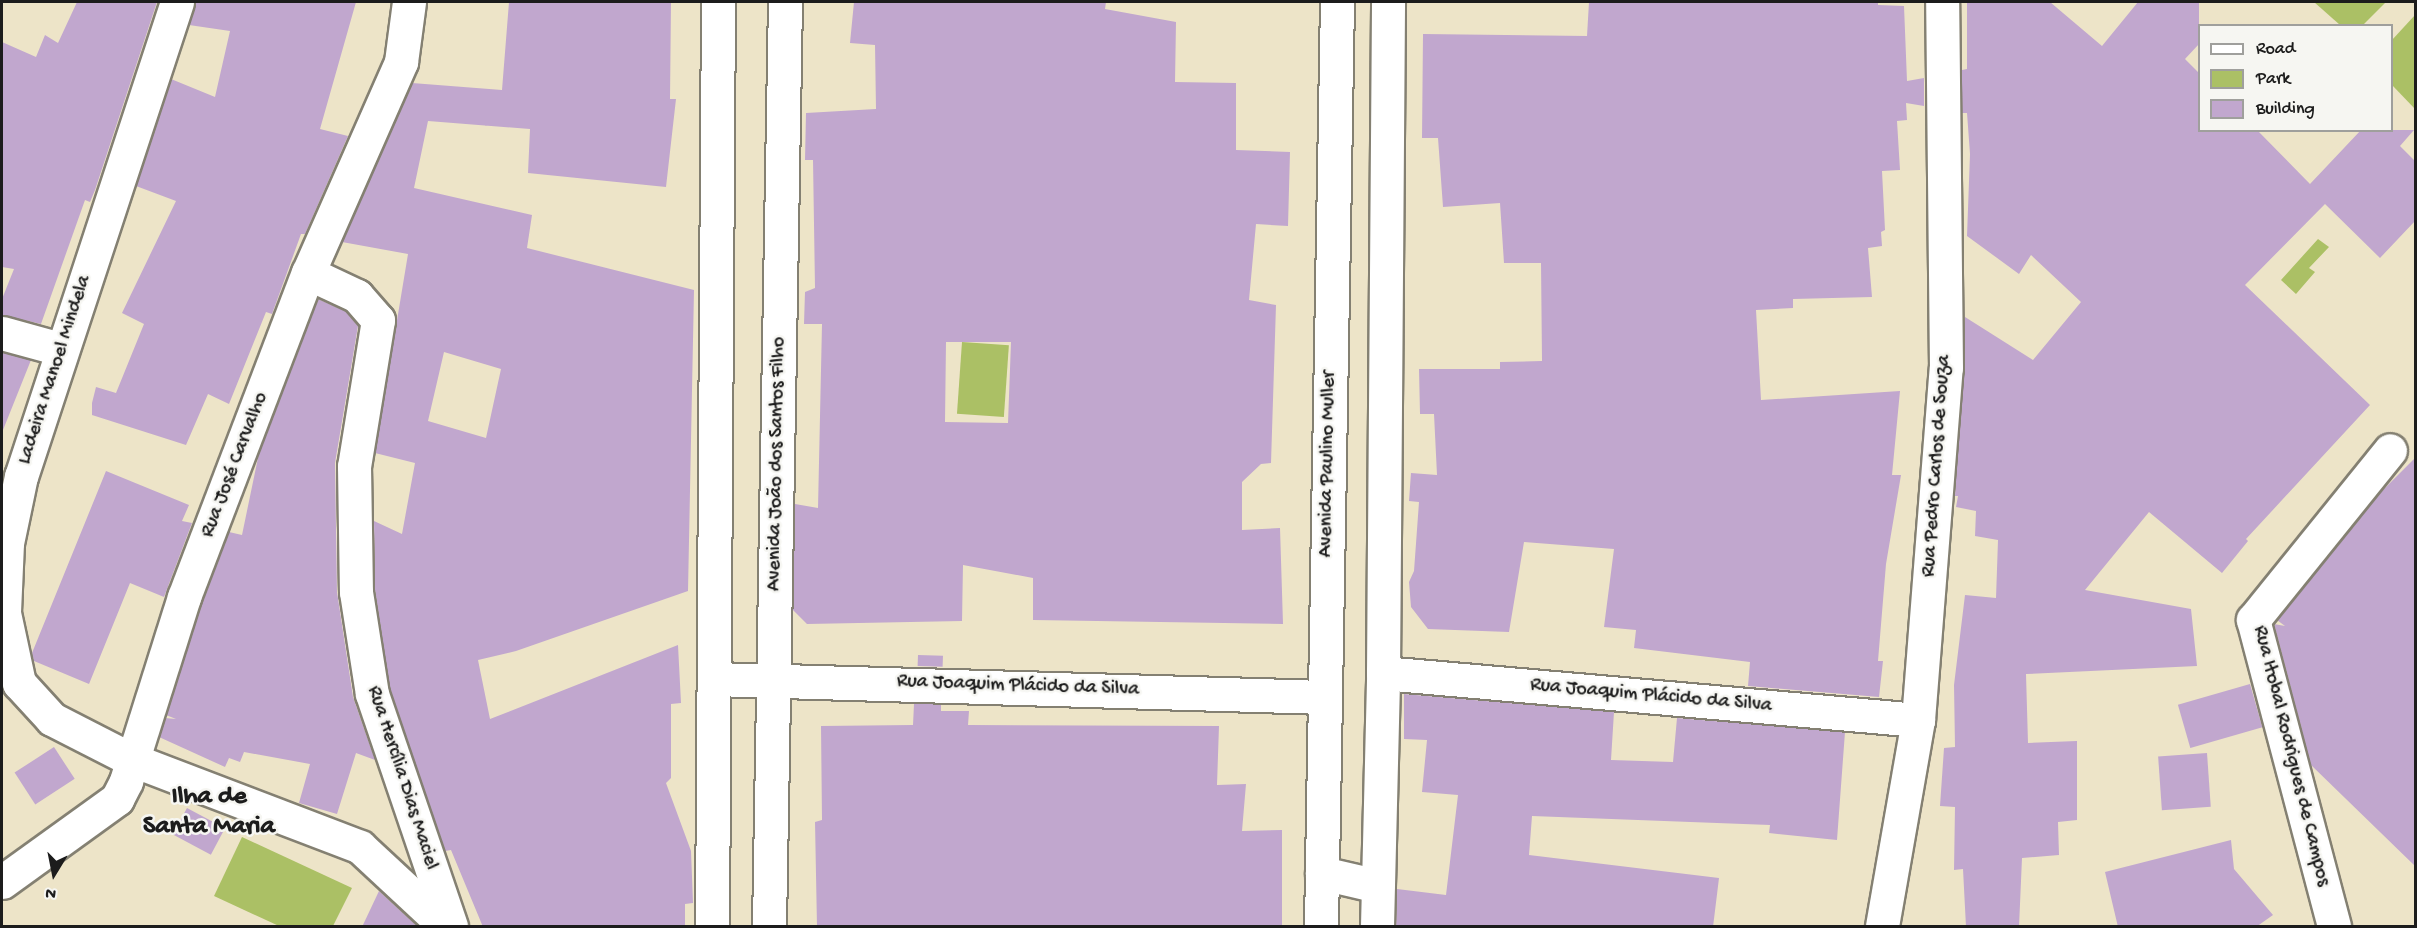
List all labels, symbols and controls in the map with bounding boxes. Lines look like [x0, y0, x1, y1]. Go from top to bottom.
legend [2198, 24, 2393, 132]
text: Road [2256, 39, 2295, 60]
text: Park [2256, 69, 2290, 90]
text: Building [2256, 99, 2315, 120]
street label: Ladeira Manoel Mindela [13, 272, 97, 468]
street label: Avenida João dos Santos Filho [763, 337, 791, 591]
street label: Rua Pedro Carlos de Souza [1917, 354, 1957, 578]
street label: Avenida Paulino Muller [1314, 370, 1342, 558]
street label: Rua José Carvalho [196, 389, 274, 541]
street label: Rua Itobal Rodrigues de Campos [2247, 623, 2335, 889]
street label: Rua Joaquim Plácido da Silva [896, 670, 1140, 702]
street label: Rua Joaquim Plácido da Silva [1529, 673, 1773, 719]
street label: Rua Hercília Dias Maciel [361, 683, 443, 873]
district label: Ilha de Santa Maria [143, 782, 275, 844]
north arrow [24, 844, 84, 904]
text: N [44, 882, 58, 902]

